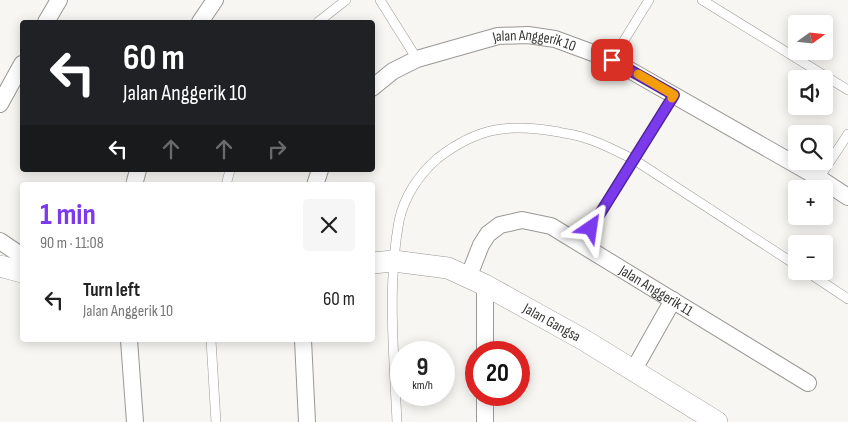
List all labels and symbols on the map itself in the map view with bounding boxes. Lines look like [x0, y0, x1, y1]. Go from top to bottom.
north arrow [788, 15, 832, 60]
street label: Jalan Anggerik 10 [489, 26, 579, 56]
pin [591, 39, 633, 81]
position arrow [564, 201, 616, 253]
street label: Jalan Anggerik 11 [615, 260, 697, 321]
street label: Jalan Gangsa [519, 299, 584, 346]
speed limit sign: 20 [465, 341, 530, 406]

